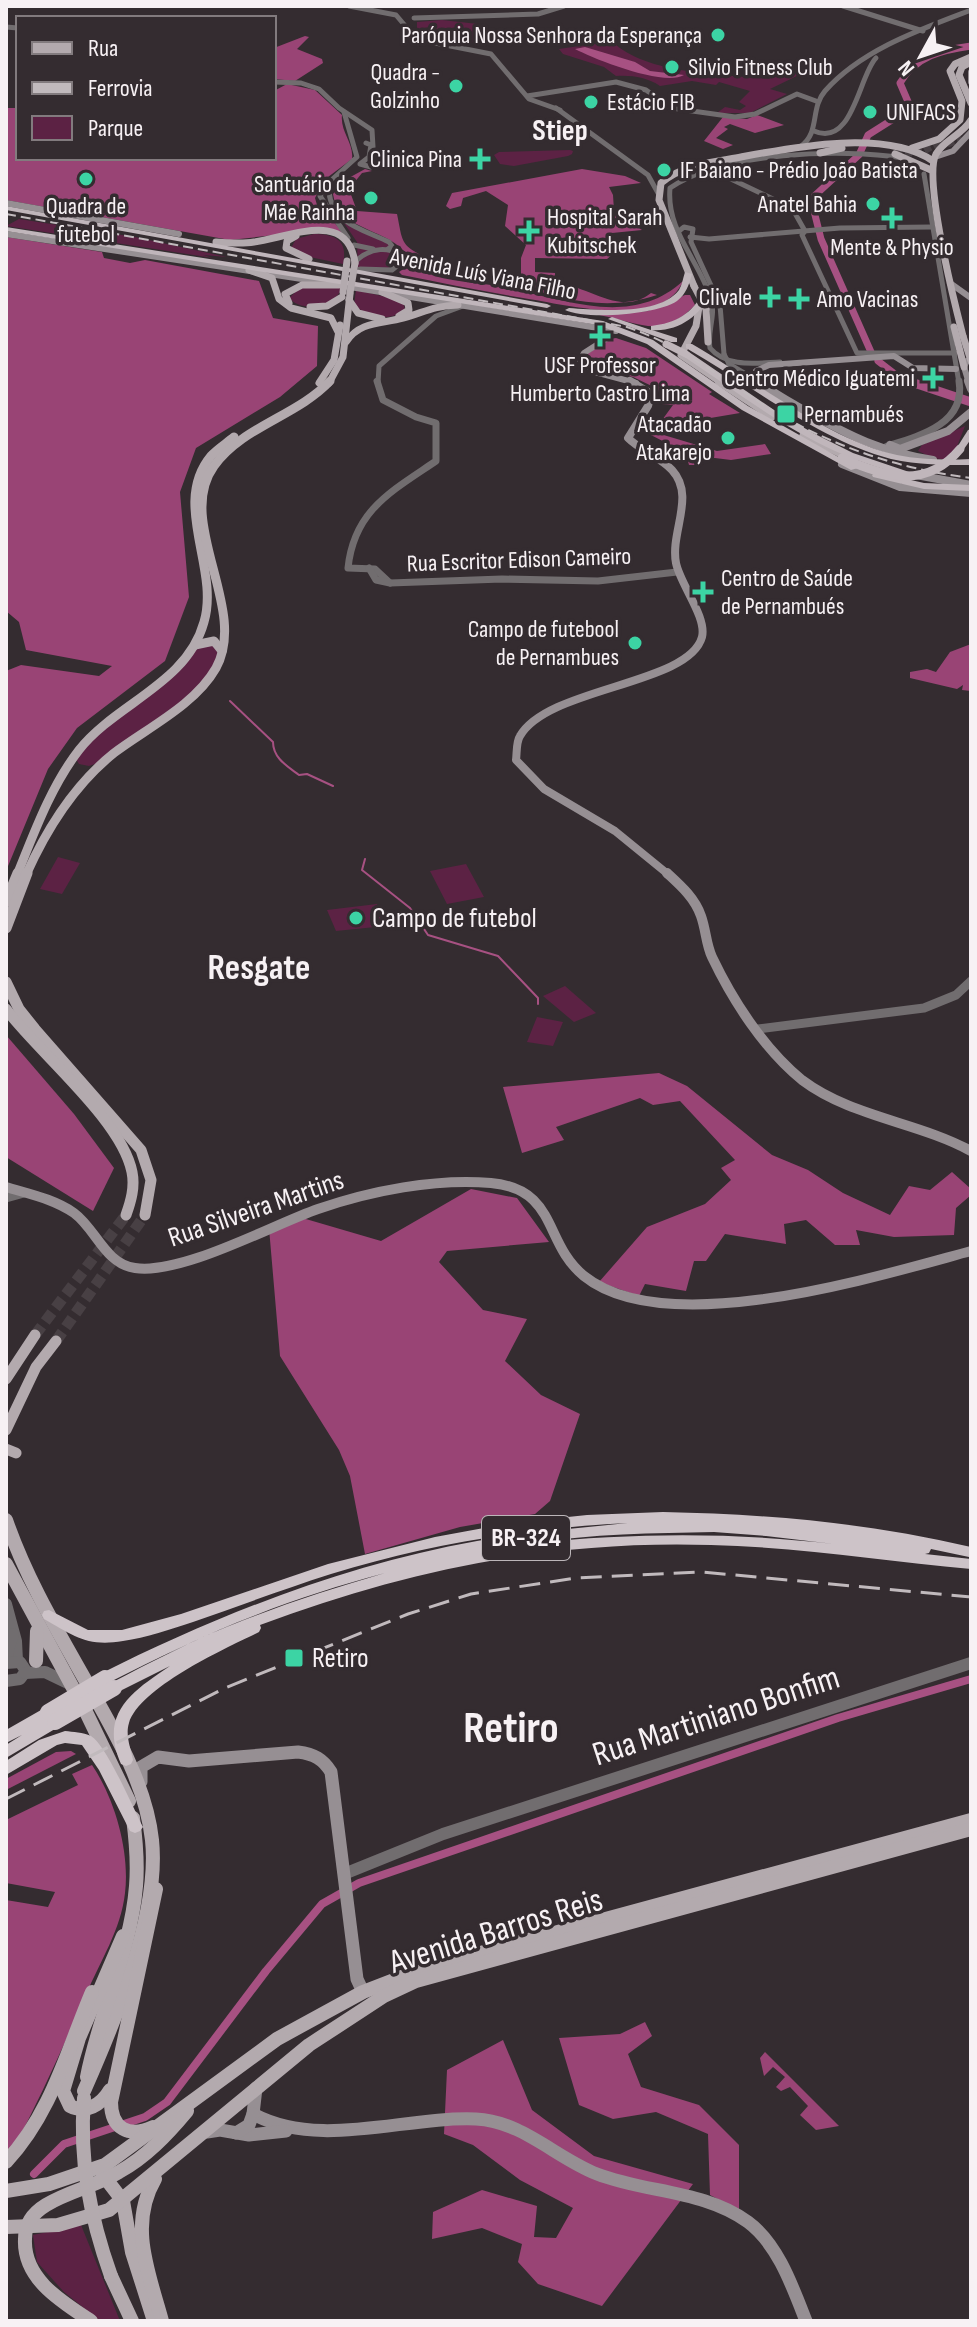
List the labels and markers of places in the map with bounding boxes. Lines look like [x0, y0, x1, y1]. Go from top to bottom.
place label: Paróquia Nossa Senhora da Esperança [401, 21, 702, 50]
marker: Paróquia Nossa Senhora da Esperança [709, 26, 727, 44]
place label: Silvio Fitness Club [688, 53, 833, 82]
place label: Quadra - Golzinho [370, 58, 440, 115]
marker: Silvio Fitness Club [663, 58, 681, 76]
marker: Quadra - Golzinho [447, 77, 465, 95]
place label: Estácio FIB [607, 88, 695, 117]
marker: Estácio FIB [582, 93, 600, 111]
place label: UNIFACS [886, 98, 956, 127]
marker: UNIFACS [861, 103, 879, 121]
place label: Clinica Pina [370, 145, 462, 174]
marker: Clinica Pina [469, 148, 491, 170]
place label: IF Baiano - Prédio João Batista [680, 156, 918, 185]
marker: IF Baiano - Prédio João Batista [655, 161, 673, 179]
marker: Quadra de futebol [77, 170, 95, 188]
place label: Santuário da Mãe Rainha [254, 170, 355, 227]
marker: Santuário da Mãe Rainha [362, 189, 380, 207]
place label: Anatel Bahia [757, 190, 857, 219]
place label: Quadra de futebol [46, 192, 126, 249]
marker: Anatel Bahia [864, 195, 882, 213]
place label: Hospital Sarah Kubitschek [547, 203, 662, 260]
marker: Mente & Physio [881, 207, 903, 229]
marker: Hospital Sarah Kubitschek [518, 220, 540, 242]
place label: Mente & Physio [830, 233, 954, 262]
place label: Clivale [699, 283, 752, 312]
place label: Amo Vacinas [816, 285, 918, 314]
marker: Clivale [759, 286, 781, 308]
marker: Amo Vacinas [788, 288, 810, 310]
marker: USF Professor Humberto Castro Lima [589, 325, 611, 347]
place label: USF Professor Humberto Castro Lima [510, 351, 690, 408]
place label: Centro Médico Iguatemi [724, 364, 915, 393]
marker: Centro Médico Iguatemi [922, 367, 944, 389]
place label: Pernambués [804, 400, 904, 429]
marker: Pernambués [775, 403, 797, 425]
place label: Atacadão Atakarejo [635, 410, 712, 467]
marker: Atacadão Atakarejo [719, 429, 737, 447]
place label: Centro de Saúde de Pernambués [721, 564, 853, 621]
marker: Centro de Saúde de Pernambués [692, 581, 714, 603]
place label: Campo de futebool de Pernambues [468, 615, 619, 672]
marker: Campo de futebool de Pernambues [626, 634, 644, 652]
place label: Campo de futebol [372, 902, 537, 935]
marker: Campo de futebol [347, 909, 365, 927]
place label: Retiro [312, 1642, 369, 1675]
marker: Retiro [283, 1647, 305, 1669]

